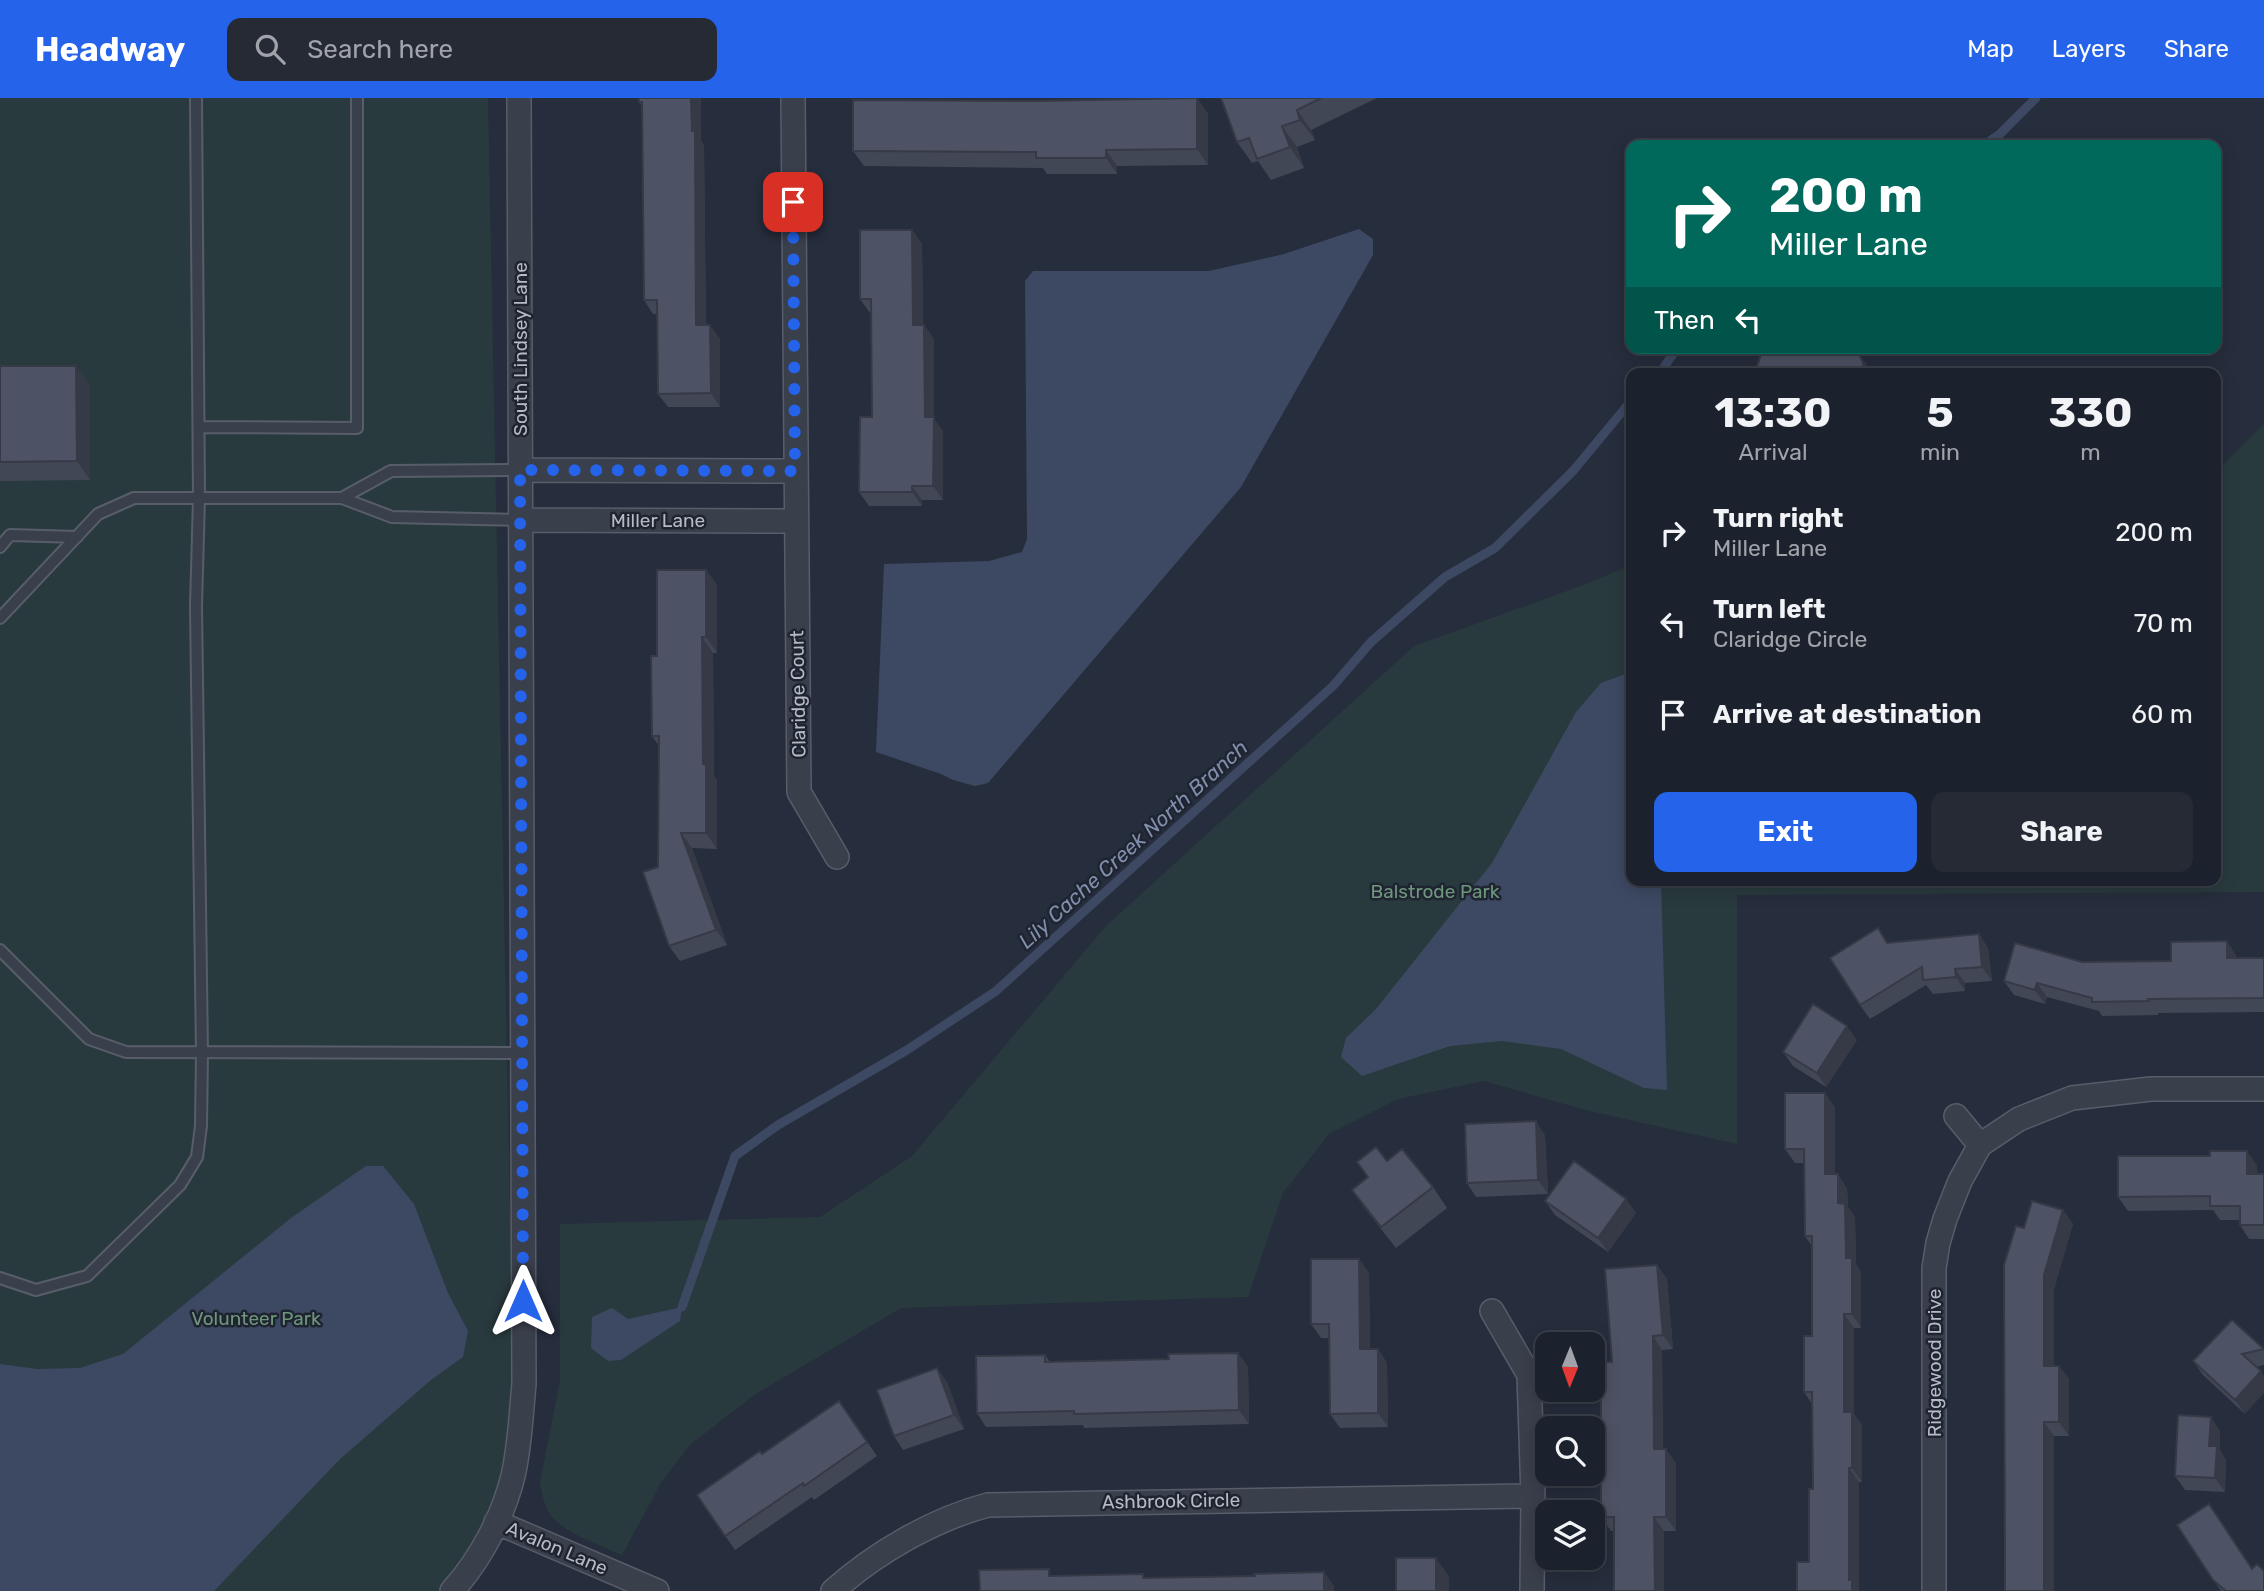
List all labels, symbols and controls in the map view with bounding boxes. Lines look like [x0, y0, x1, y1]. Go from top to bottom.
search box [227, 18, 717, 81]
text: Headway [35, 30, 185, 69]
icon: search [251, 30, 289, 68]
text: Search here [307, 34, 453, 65]
text: Map [1967, 35, 2014, 63]
text: Layers [2052, 35, 2126, 63]
text: Share [2164, 35, 2229, 63]
text: 200 m [1769, 166, 1923, 224]
icon: right [1654, 168, 1745, 259]
pin [763, 172, 823, 232]
icon: arrive [774, 183, 812, 221]
text: Miller Lane [1769, 225, 1928, 263]
street label: South Lindsey Lane [509, 262, 532, 436]
icon: left [1729, 301, 1767, 339]
text: Then [1654, 305, 1715, 336]
text: 13:30 [1715, 388, 1832, 438]
text: 5 [1927, 388, 1954, 438]
text: 330 [2049, 388, 2132, 438]
text: Arrival [1739, 438, 1808, 466]
text: min [1920, 438, 1960, 466]
text: m [2080, 438, 2101, 466]
text: Turn right [1713, 503, 1843, 534]
street label: Miller Lane [611, 509, 705, 532]
icon: right [1654, 514, 1692, 552]
text: 200 m [2115, 517, 2193, 548]
text: Miller Lane [1713, 534, 1827, 562]
text: Turn left [1713, 594, 1825, 625]
icon: left [1654, 605, 1692, 643]
text: 70 m [2134, 608, 2193, 639]
text: Claridge Circle [1713, 625, 1867, 653]
street label: Claridge Court [785, 630, 811, 758]
icon: arrive [1654, 696, 1692, 734]
text: Arrive at destination [1713, 699, 1981, 730]
text: 60 m [2131, 699, 2193, 730]
water label: Lily Cache Creek North Branch [1013, 735, 1253, 953]
button: Exit [1654, 792, 1917, 872]
button: Share [1931, 792, 2193, 872]
park label: Balstrode Park [1371, 880, 1500, 903]
position arrow [486, 1264, 560, 1338]
street label: Ridgewood Drive [1923, 1289, 1946, 1437]
park label: Volunteer Park [191, 1307, 321, 1330]
north arrow [1535, 1332, 1605, 1402]
map controls [1535, 1332, 1605, 1570]
button: search [1535, 1416, 1605, 1486]
street label: Ashbrook Circle [1102, 1488, 1240, 1514]
button: layers [1535, 1500, 1605, 1570]
street label: Avalon Lane [503, 1516, 611, 1580]

